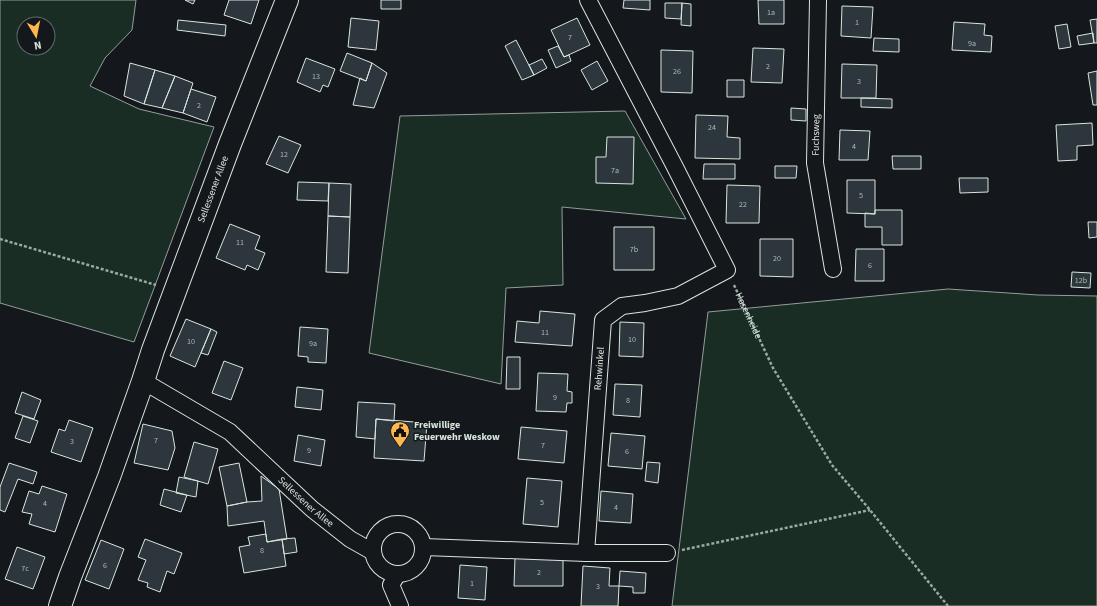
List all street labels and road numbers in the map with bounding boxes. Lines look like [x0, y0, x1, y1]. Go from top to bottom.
street label: Fuchsweg [809, 114, 823, 156]
street label: Sellessener Allee [194, 154, 232, 225]
street label: Hasenheide [732, 290, 765, 341]
street label: Rehwinkel [591, 346, 608, 391]
street label: Sellessener Allee [275, 473, 337, 530]

